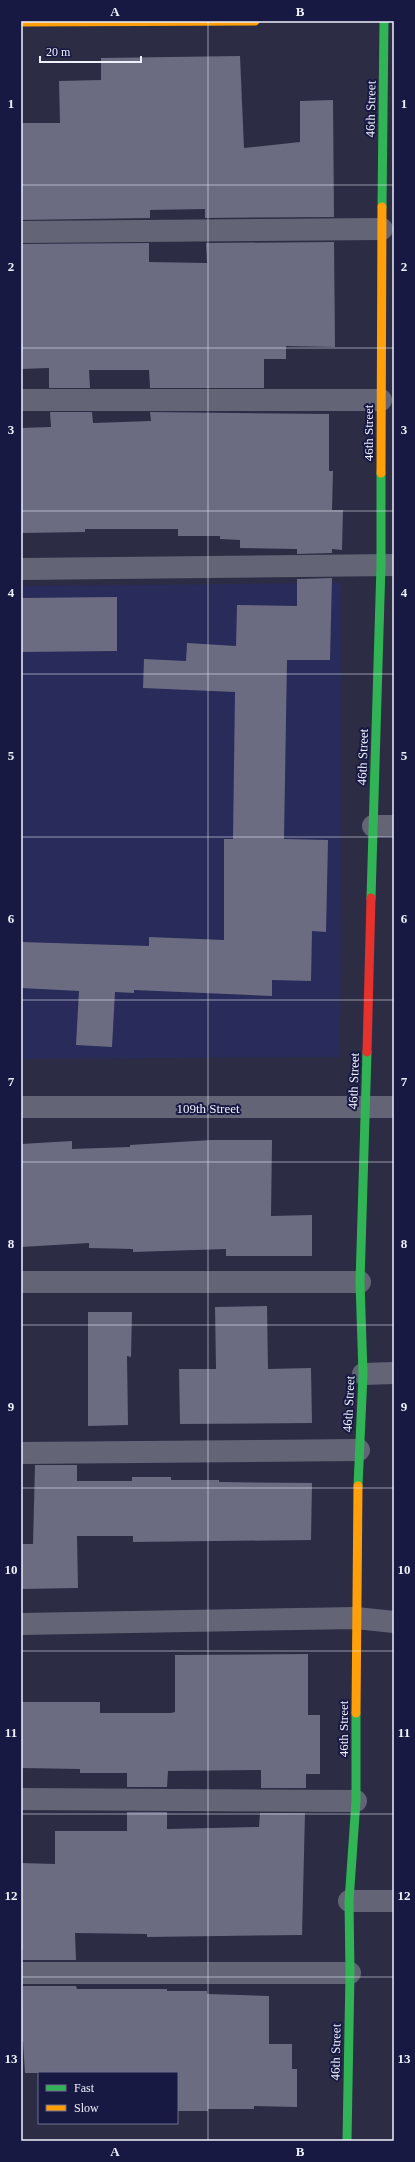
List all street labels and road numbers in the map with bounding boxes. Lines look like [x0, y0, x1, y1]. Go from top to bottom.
street label: 46th Street [363, 80, 379, 137]
street label: 46th Street [361, 404, 376, 461]
street label: 46th Street [354, 728, 371, 786]
street label: 46th Street [345, 1052, 362, 1110]
street label: 109th Street [176, 1101, 240, 1116]
street label: 46th Street [340, 1375, 357, 1433]
street label: 46th Street [336, 1700, 351, 1757]
street label: 46th Street [328, 2023, 344, 2080]

